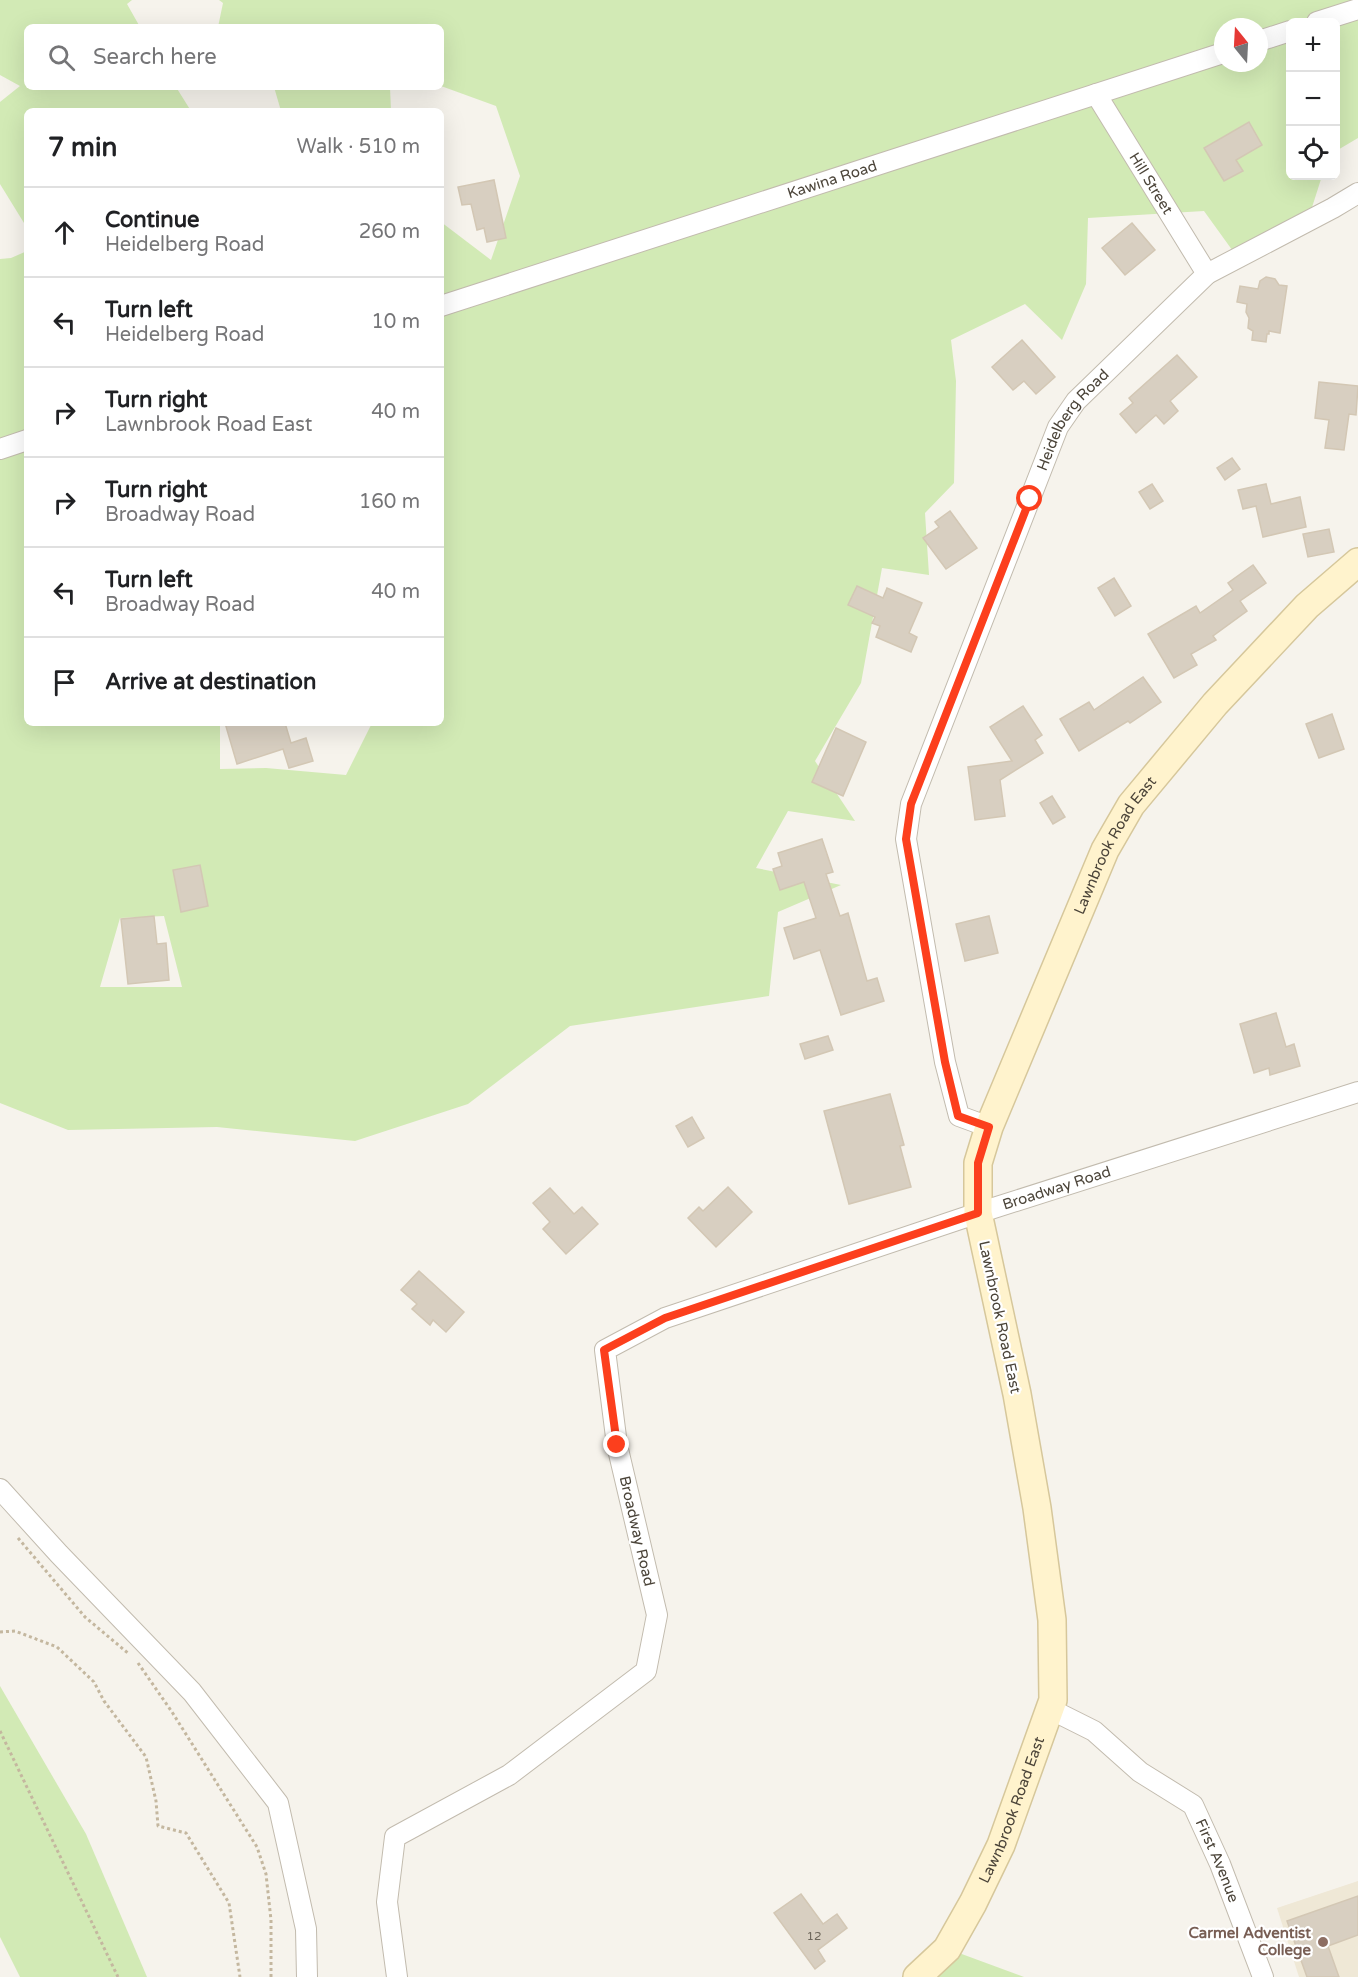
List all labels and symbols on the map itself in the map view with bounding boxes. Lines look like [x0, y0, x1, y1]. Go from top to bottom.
north arrow [1214, 18, 1268, 72]
street label: Hill Street [1125, 149, 1177, 218]
street label: Kawina Road [785, 157, 879, 202]
street label: Heidelberg Road [1033, 365, 1112, 473]
route start [1016, 485, 1042, 511]
street label: Lawnbrook Road East [1070, 772, 1160, 917]
street label: Broadway Road [1000, 1162, 1113, 1214]
street label: Lawnbrook Road East [975, 1239, 1025, 1395]
route end [603, 1431, 629, 1457]
street label: Broadway Road [616, 1474, 658, 1588]
street label: Lawnbrook Road East [975, 1734, 1048, 1886]
street label: First Avenue [1192, 1816, 1243, 1905]
place label: Carmel Adventist College [1188, 1924, 1311, 1960]
house number: 12 [806, 1929, 822, 1943]
marker: Carmel Adventist College [1316, 1935, 1330, 1949]

